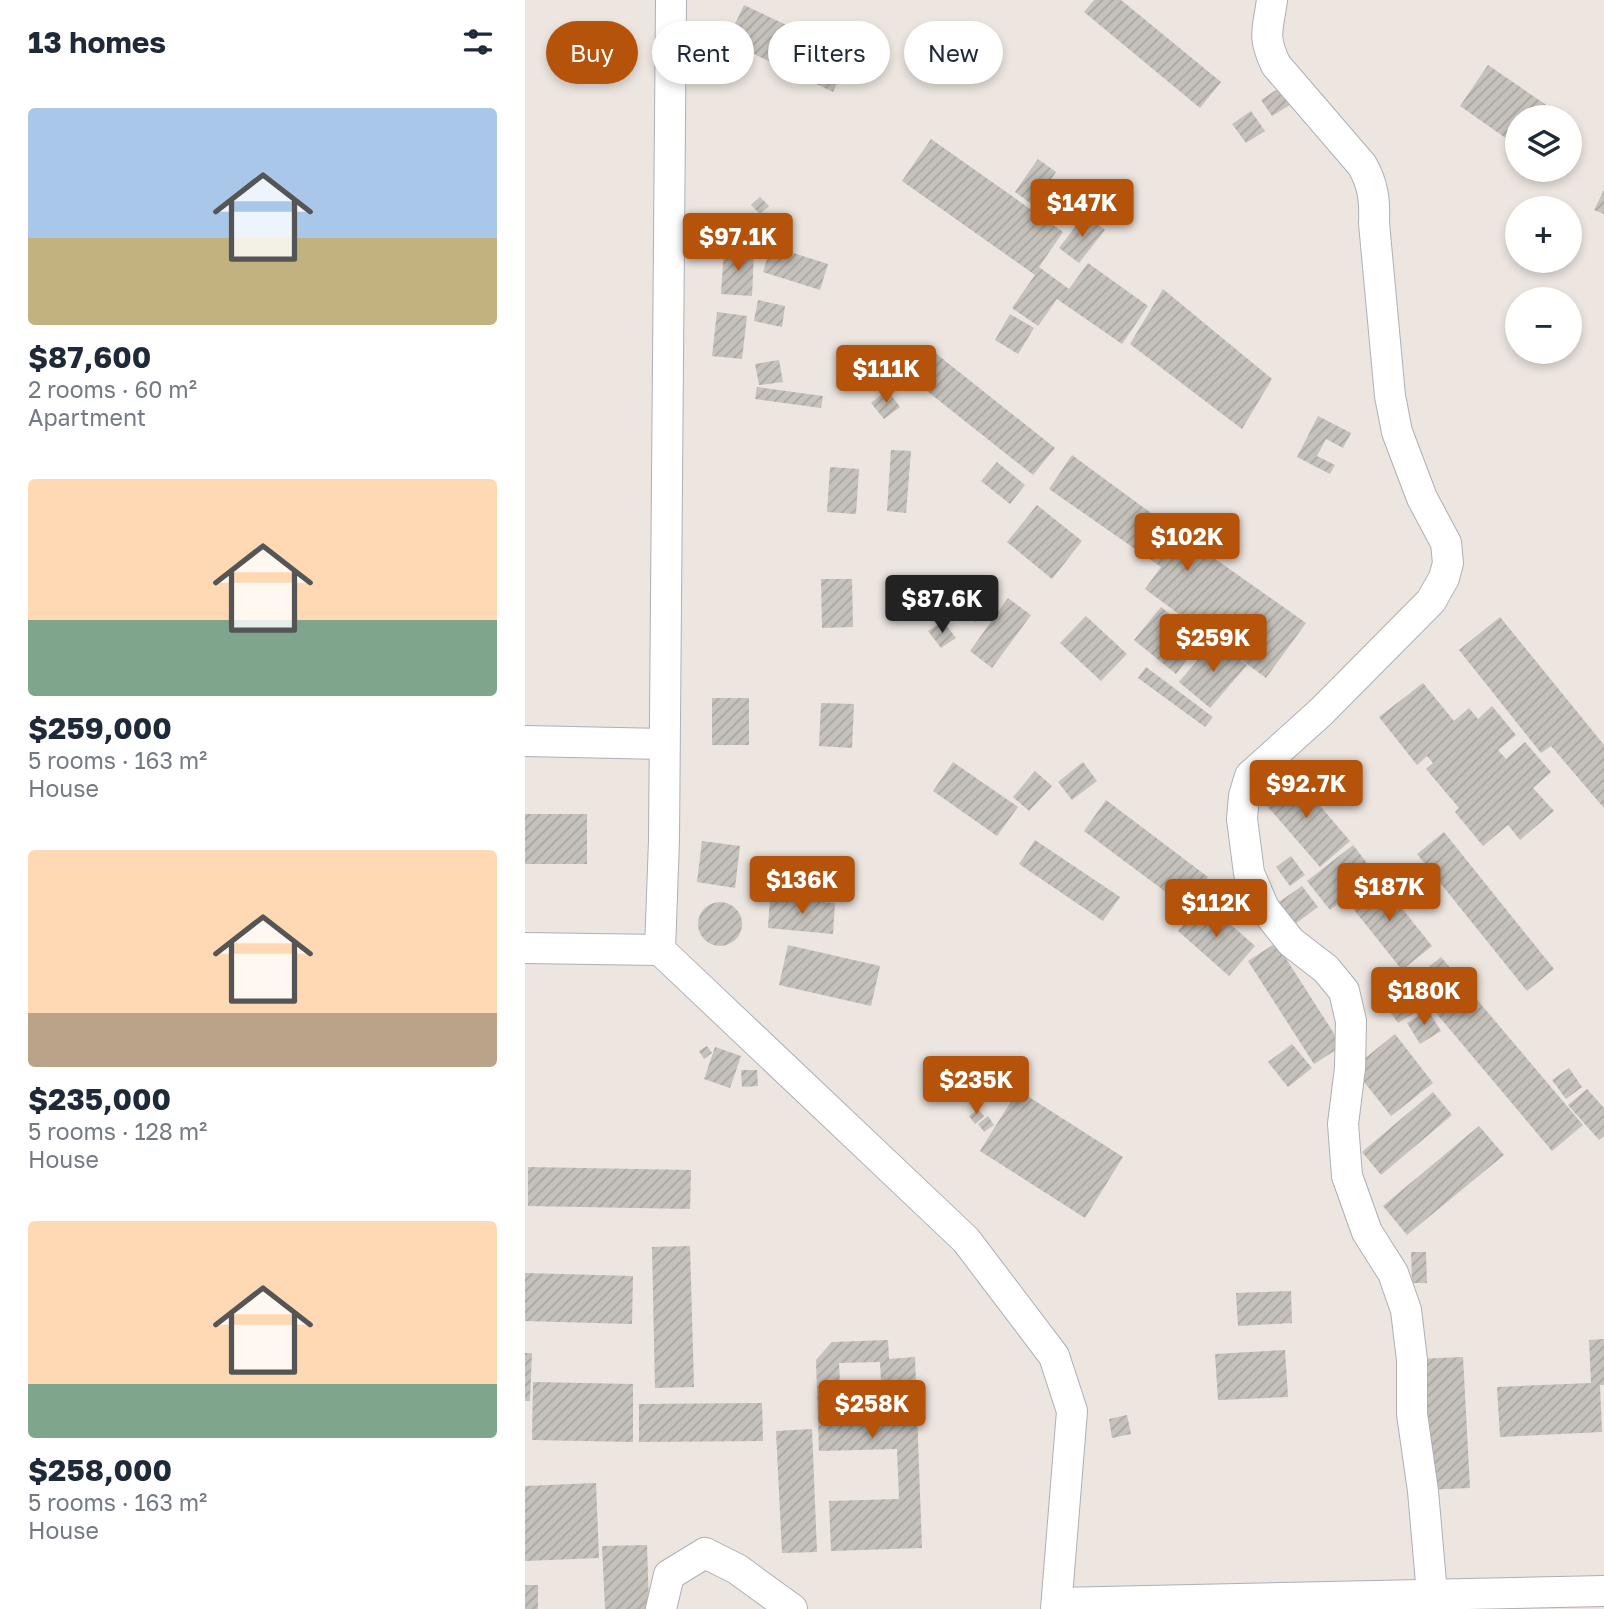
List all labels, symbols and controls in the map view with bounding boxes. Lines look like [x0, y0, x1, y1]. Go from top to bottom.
chip: Buy [546, 21, 638, 84]
chip: Rent [652, 21, 754, 84]
chip: Filters [768, 21, 890, 84]
chip: New [904, 21, 1003, 84]
icon: filters [459, 23, 497, 61]
text: 13 homes [28, 24, 166, 60]
map controls [1505, 105, 1582, 364]
button: layers [1505, 105, 1582, 182]
icon: home [200, 154, 326, 280]
pin: $147K [1033, 180, 1131, 239]
text: $147K [1047, 188, 1117, 216]
button: + [1505, 196, 1582, 273]
pin: $97.1K [681, 214, 795, 273]
text: $97.1K [699, 222, 777, 250]
button: − [1505, 287, 1582, 364]
text: $87,600 [28, 339, 151, 375]
pin: $111K [837, 346, 935, 405]
text: $111K [852, 354, 920, 382]
text: 2 rooms · 60 m² [28, 375, 197, 403]
text: Apartment [28, 403, 146, 431]
pin: $102K [1138, 514, 1236, 573]
text: $102K [1151, 522, 1223, 550]
icon: home [200, 525, 326, 651]
pin: $87.6K [885, 576, 999, 635]
text: $87.6K [901, 584, 983, 612]
pin: $259K [1164, 614, 1262, 674]
text: $259K [1176, 623, 1250, 651]
text: $259,000 [28, 710, 172, 746]
text: 5 rooms · 163 m² [28, 746, 207, 774]
pin: $92.7K [1249, 760, 1363, 820]
text: $92.7K [1266, 769, 1346, 797]
text: House [28, 774, 99, 802]
pin: $136K [753, 856, 851, 916]
pin: $187K [1340, 864, 1438, 923]
text: $136K [766, 865, 838, 893]
text: $187K [1353, 872, 1425, 900]
pin: $112K [1167, 880, 1265, 939]
text: $112K [1181, 888, 1251, 916]
icon: home [200, 896, 326, 1022]
pin: $180K [1375, 968, 1473, 1027]
text: $180K [1387, 976, 1461, 1004]
pin: $235K [927, 1056, 1025, 1116]
text: $235K [939, 1065, 1013, 1093]
text: $235,000 [28, 1081, 171, 1117]
text: 5 rooms · 128 m² [28, 1117, 207, 1145]
text: House [28, 1145, 99, 1173]
icon: home [200, 1267, 326, 1393]
pin: $258K [823, 1380, 921, 1440]
text: $258K [835, 1389, 909, 1417]
text: $258,000 [28, 1452, 172, 1488]
text: 5 rooms · 163 m² [28, 1488, 207, 1516]
text: House [28, 1516, 99, 1544]

